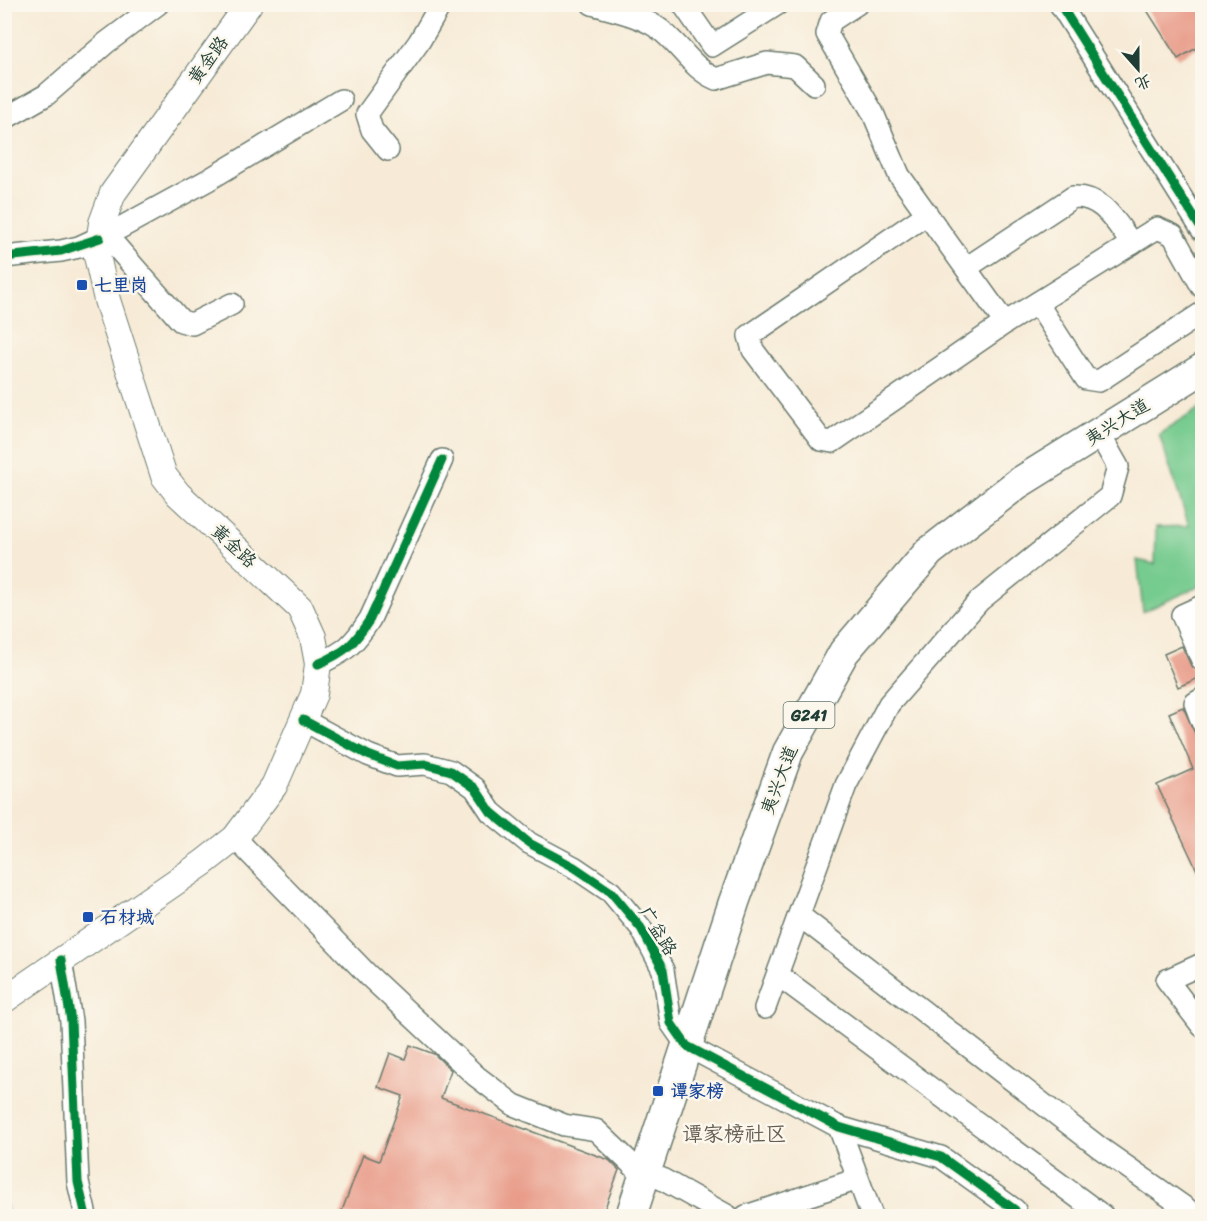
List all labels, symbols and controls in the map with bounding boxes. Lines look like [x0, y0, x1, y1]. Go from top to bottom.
street label: 黄金路 [179, 29, 237, 91]
north arrow [1108, 39, 1168, 99]
text: 北 [1131, 66, 1156, 99]
place label: 七里岗 [94, 269, 148, 301]
marker: 七里岗 [75, 278, 89, 292]
street label: 夷兴大道 [1078, 389, 1156, 455]
street label: 黄金路 [203, 516, 265, 576]
road number: G241 [784, 702, 834, 728]
street label: 夷兴大道 [751, 741, 807, 819]
street label: 广益路 [630, 900, 686, 962]
place label: 石材城 [100, 901, 154, 933]
marker: 石材城 [81, 910, 95, 924]
place label: 谭家榜 [670, 1075, 724, 1107]
marker: 谭家榜 [651, 1084, 665, 1098]
district label: 谭家榜社区 [682, 1115, 787, 1153]

